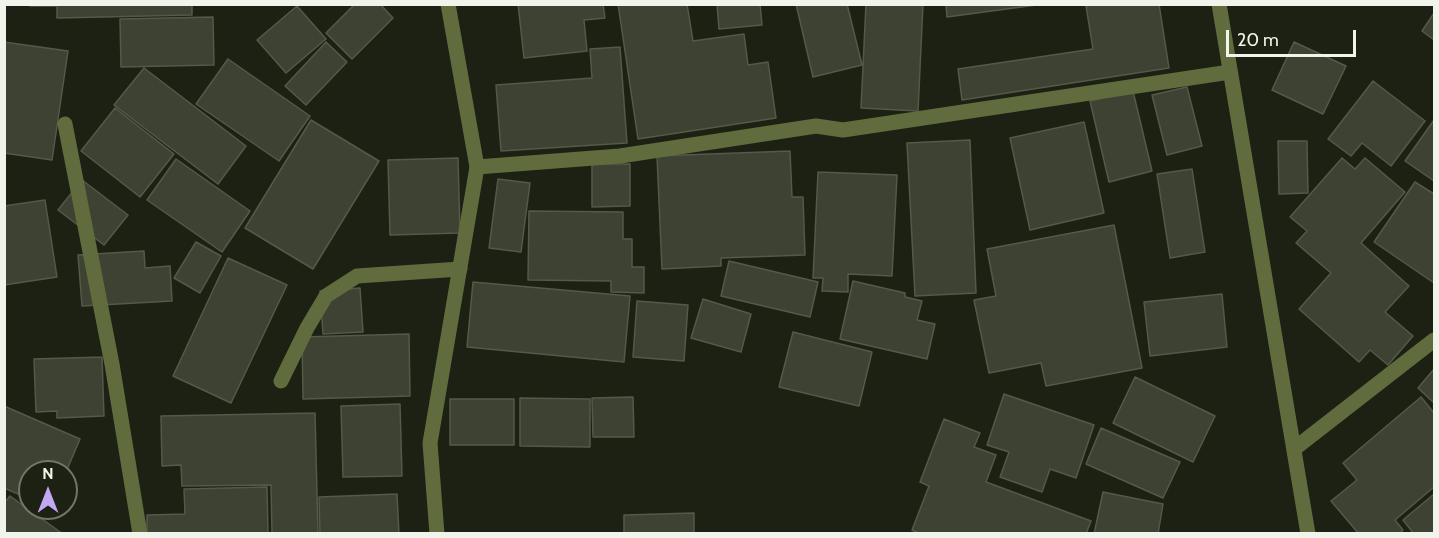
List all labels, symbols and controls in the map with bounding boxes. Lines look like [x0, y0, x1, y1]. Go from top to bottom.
scale bar [1229, 18, 1360, 56]
text: 20 m [1237, 29, 1279, 51]
north arrow [18, 460, 78, 520]
text: N [42, 464, 54, 483]

